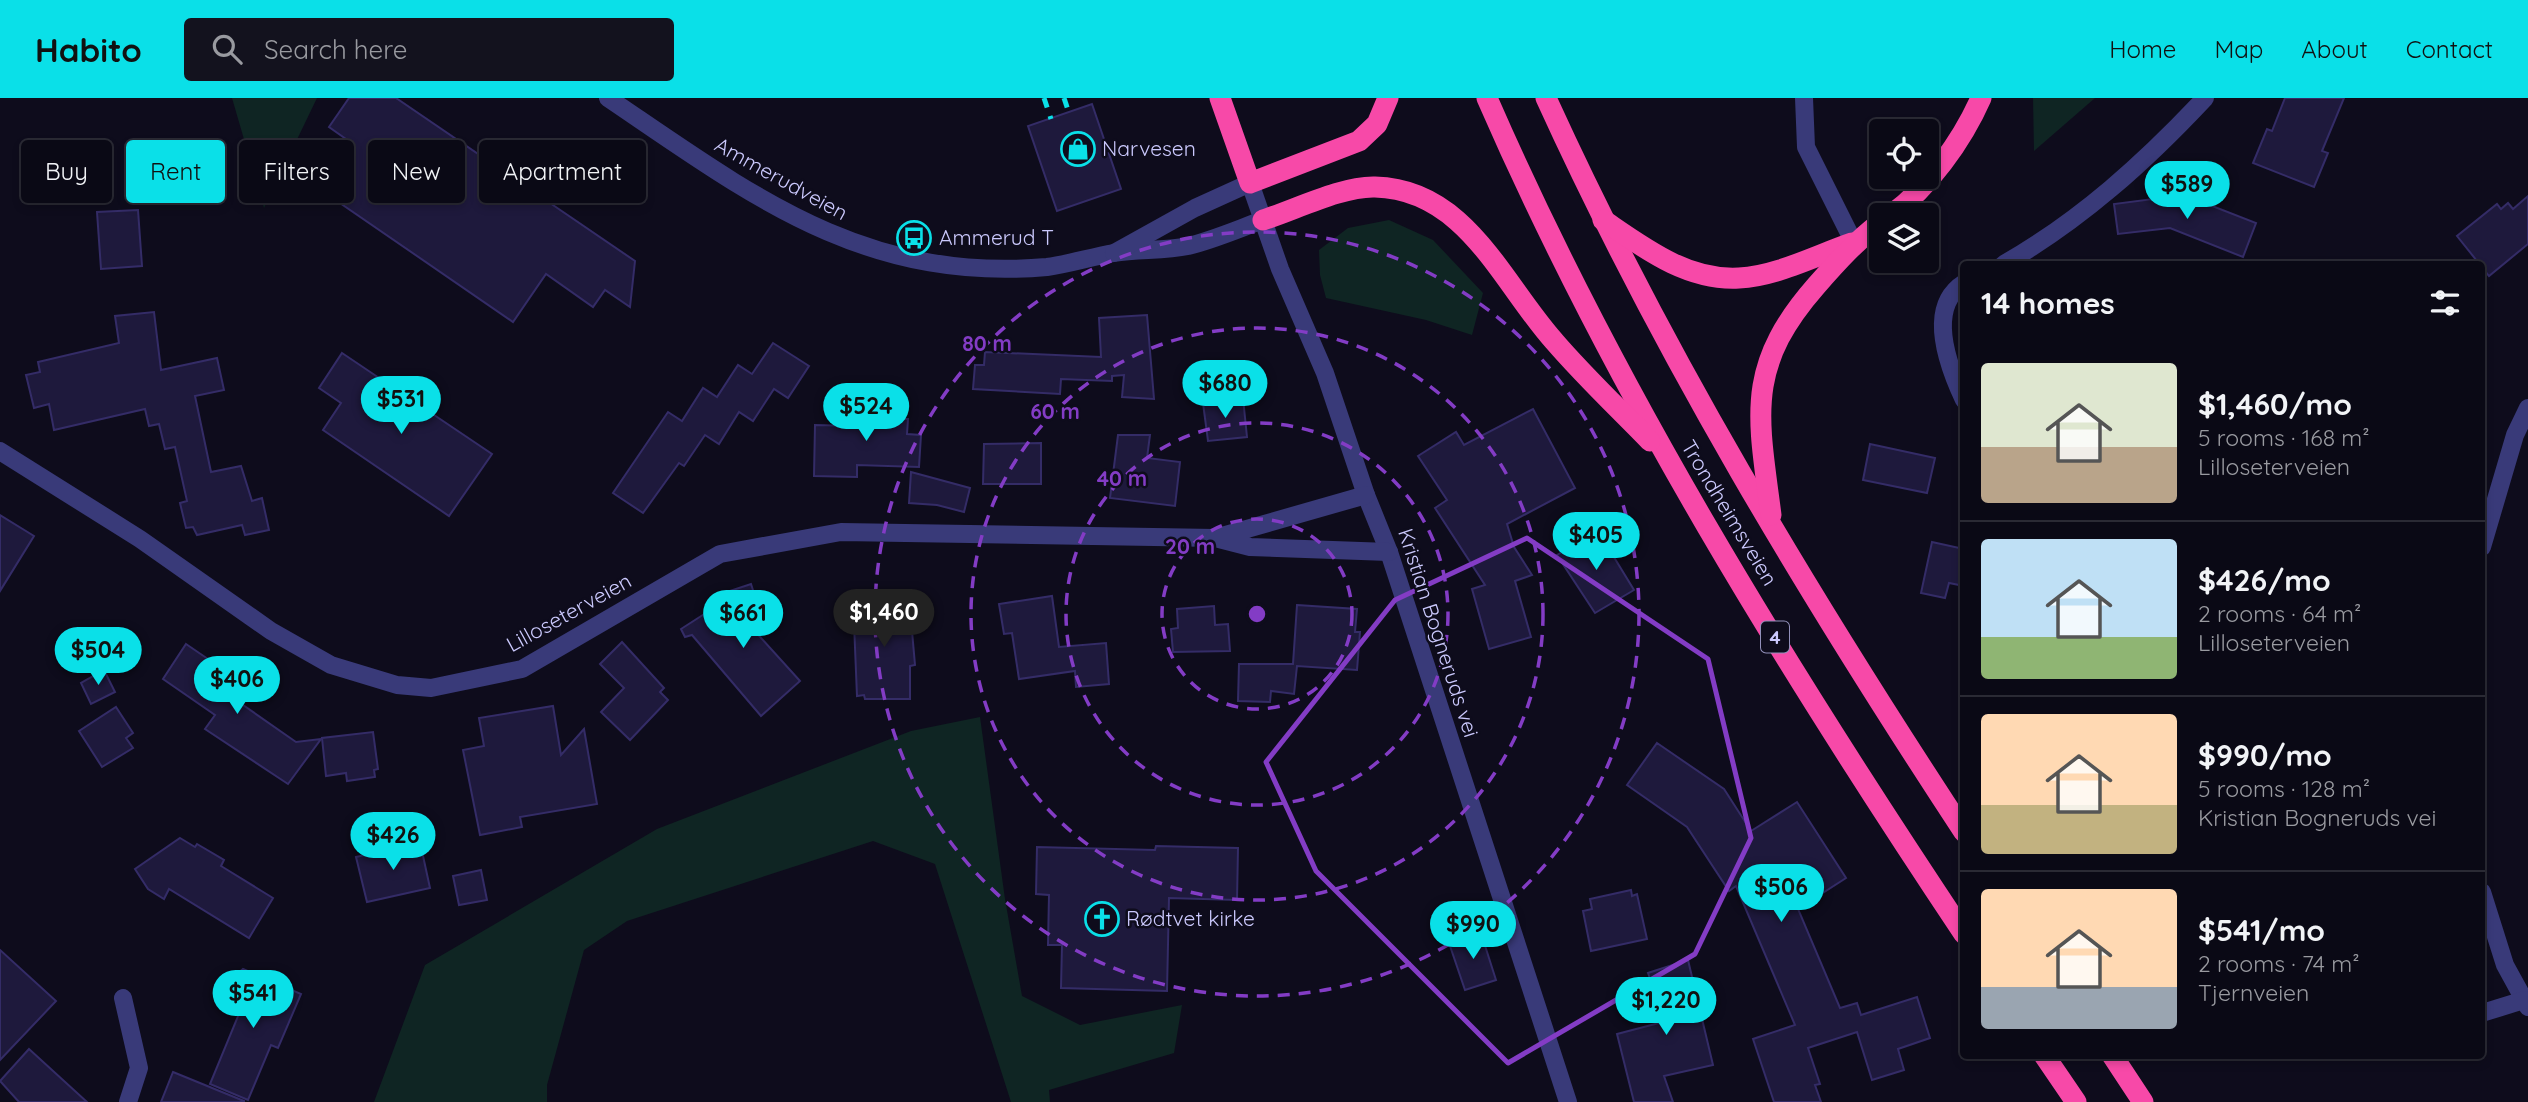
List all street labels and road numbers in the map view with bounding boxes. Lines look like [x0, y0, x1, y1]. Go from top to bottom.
street label: Ammerudveien [711, 131, 852, 225]
street label: Trondheimsveien [1676, 435, 1784, 590]
street label: Kristian Bogneruds vei [1393, 525, 1485, 740]
street label: Lilloseterveien [501, 567, 636, 657]
road number: 4 [1761, 622, 1789, 652]

